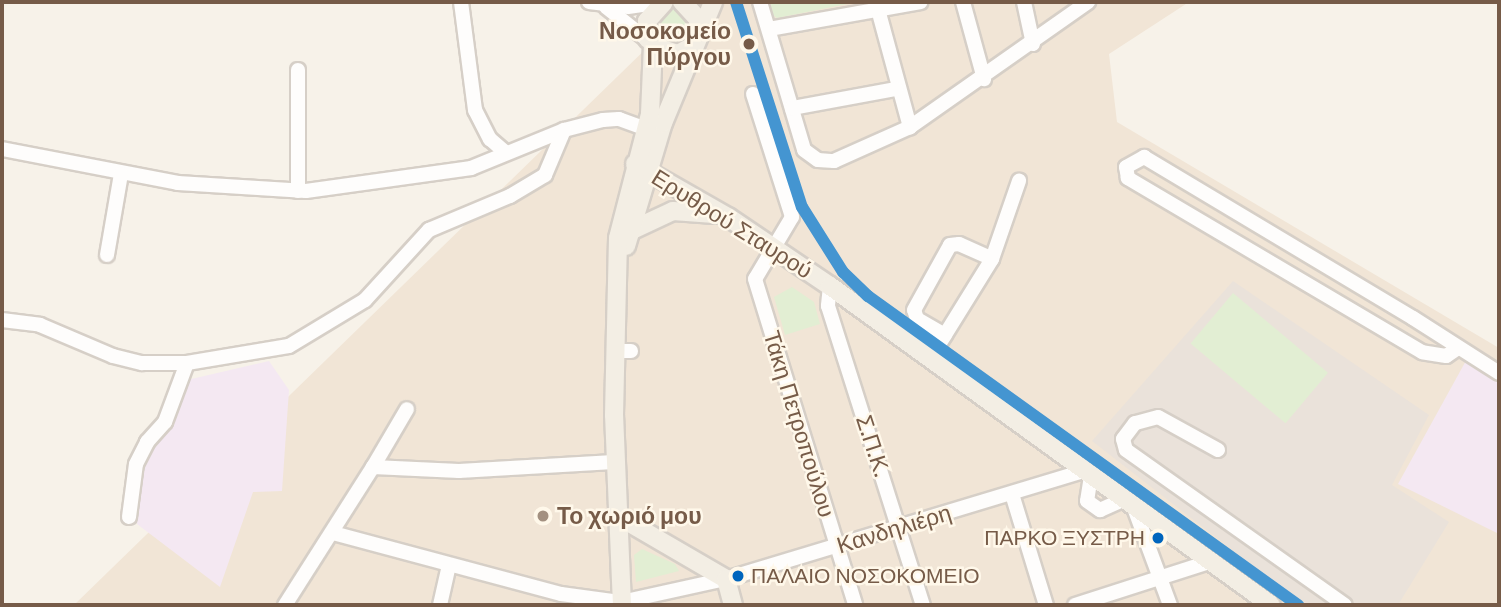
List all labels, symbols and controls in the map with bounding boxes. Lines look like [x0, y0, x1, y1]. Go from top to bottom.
place label: Νοσοκομείο Πύργου [599, 17, 731, 71]
marker: Νοσοκομείο Πύργου [737, 32, 761, 56]
street label: Ερυθρού Σταυρού [647, 164, 817, 284]
street label: Τάκη Πετροπούλου [757, 327, 841, 521]
street label: Σ.Π.Κ. [850, 412, 896, 480]
street label: Κανδηλιέρη [833, 499, 955, 559]
place label: Το χωριό μου [557, 502, 702, 530]
marker: Το χωριό μου [535, 508, 551, 524]
place label: ΠΑΡΚΟ ΞΥΣΤΡΗ [984, 525, 1145, 551]
marker: ΠΑΡΚΟ ΞΥΣΤΡΗ [1151, 531, 1165, 545]
place label: ΠΑΛΑΙΟ ΝΟΣΟΚΟΜΕΙΟ [751, 563, 980, 589]
marker: ΠΑΛΑΙΟ ΝΟΣΟΚΟΜΕΙΟ [731, 569, 745, 583]

